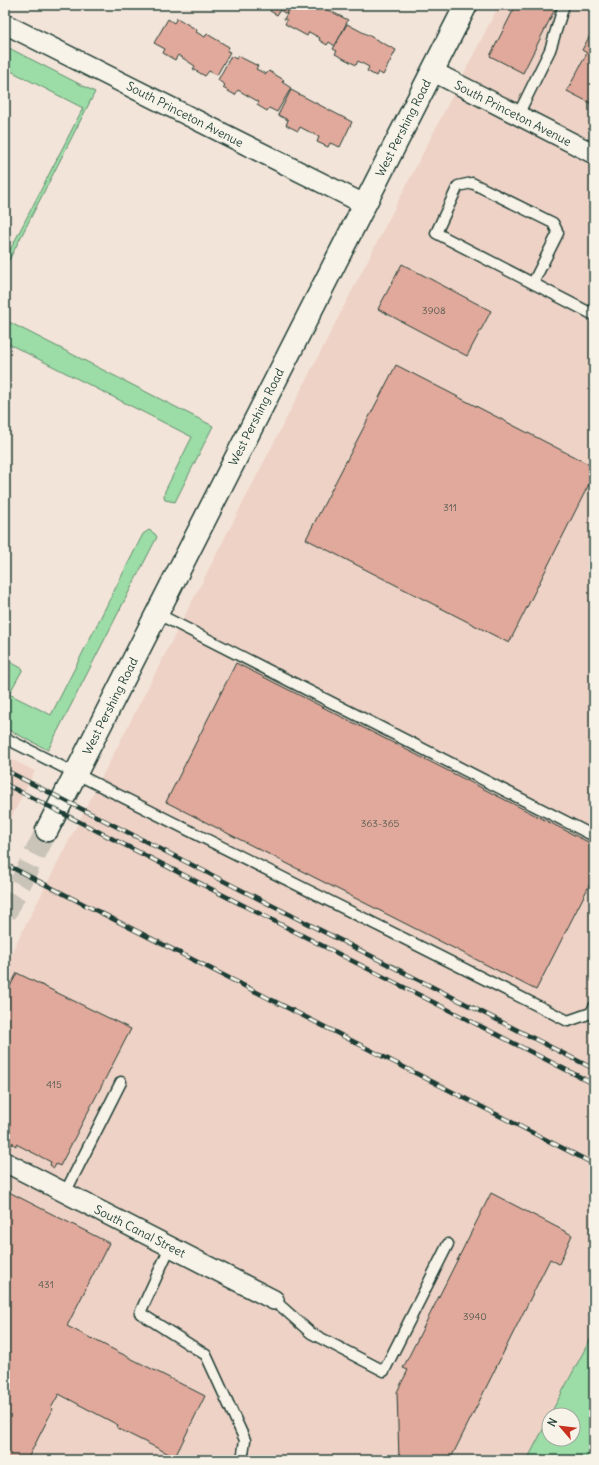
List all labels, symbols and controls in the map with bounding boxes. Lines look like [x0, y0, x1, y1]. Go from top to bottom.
street label: West Pershing Road [372, 77, 434, 179]
street label: South Princeton Avenue [452, 77, 574, 149]
street label: South Princeton Avenue [124, 78, 246, 150]
house number: 3908 [422, 304, 446, 317]
street label: West Pershing Road [225, 366, 287, 468]
house number: 311 [443, 501, 457, 514]
street label: West Pershing Road [79, 655, 141, 757]
house number: 363-365 [361, 817, 399, 830]
house number: 415 [46, 1078, 62, 1091]
street label: South Canal Street [92, 1202, 188, 1260]
house number: 431 [38, 1278, 54, 1291]
house number: 3940 [463, 1310, 487, 1323]
north arrow [541, 1407, 581, 1447]
text: N [544, 1416, 560, 1429]

